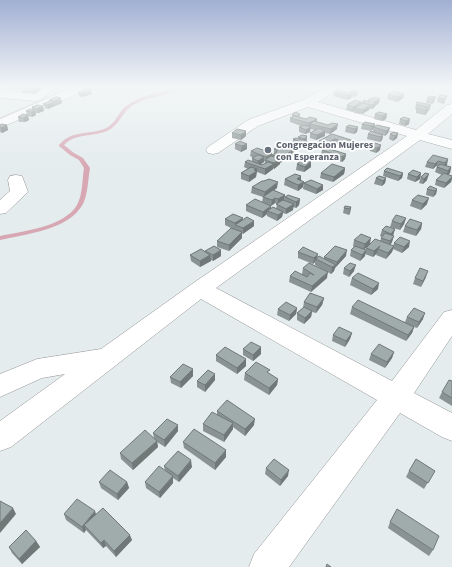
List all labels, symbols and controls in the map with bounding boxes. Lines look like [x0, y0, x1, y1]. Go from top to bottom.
place label: Congregacion Mujeres con Esperanza [276, 138, 374, 164]
marker: Congregacion Mujeres con Esperanza [263, 145, 273, 155]

